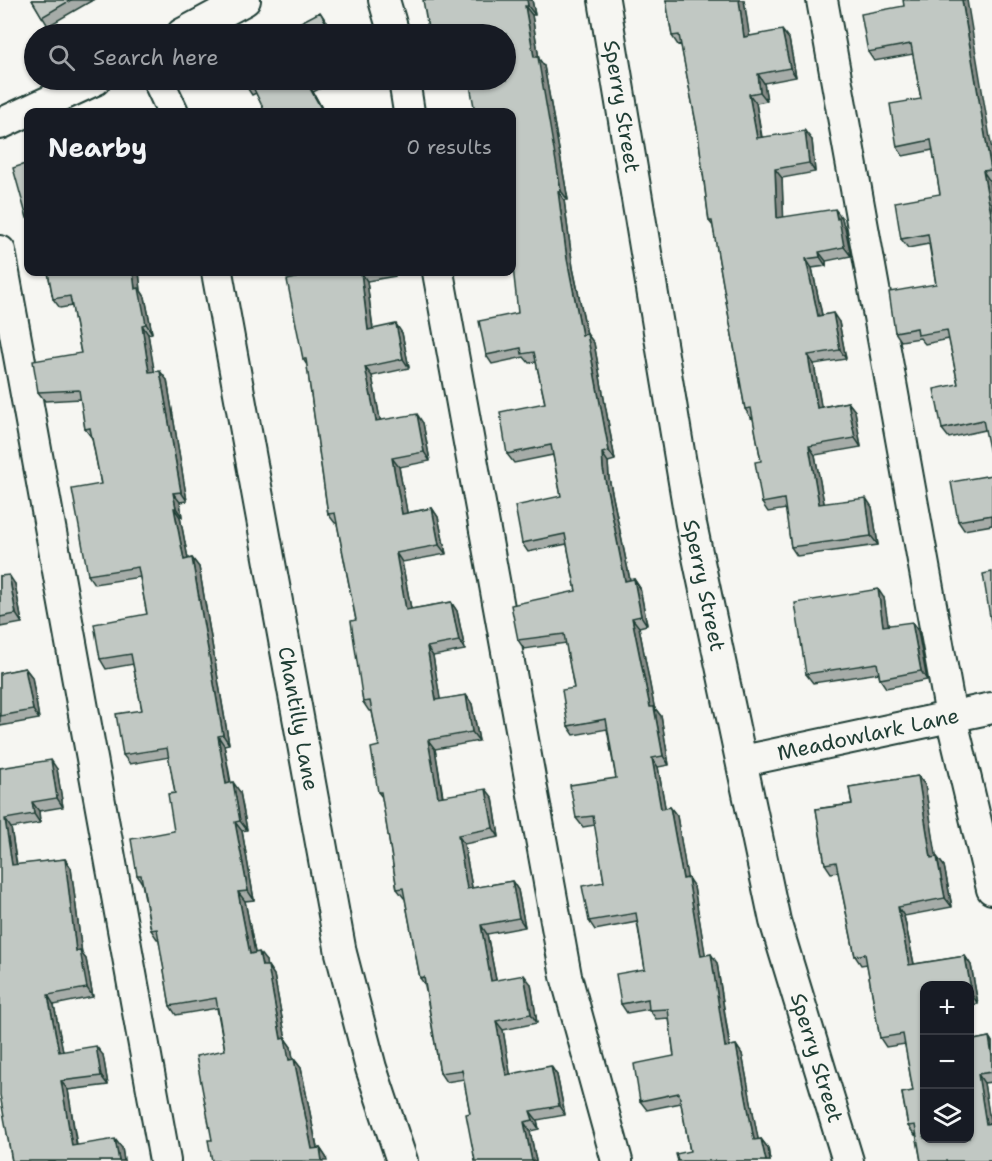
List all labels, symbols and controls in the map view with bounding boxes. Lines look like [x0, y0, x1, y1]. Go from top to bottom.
search box [24, 24, 516, 90]
street label: Sperry Street [597, 38, 646, 175]
icon: search [45, 41, 78, 74]
text: Search here [93, 43, 219, 72]
text: Nearby [48, 130, 147, 165]
text: 0 results [406, 134, 492, 160]
street label: Sperry Street [676, 517, 732, 654]
street label: Chantilly Lane [271, 644, 325, 793]
street label: Meadowlark Lane [775, 701, 962, 767]
map controls [920, 981, 974, 1143]
button: + [920, 981, 974, 1035]
street label: Sperry Street [784, 990, 850, 1126]
button: − [920, 1035, 974, 1089]
button: layers [920, 1089, 974, 1143]

